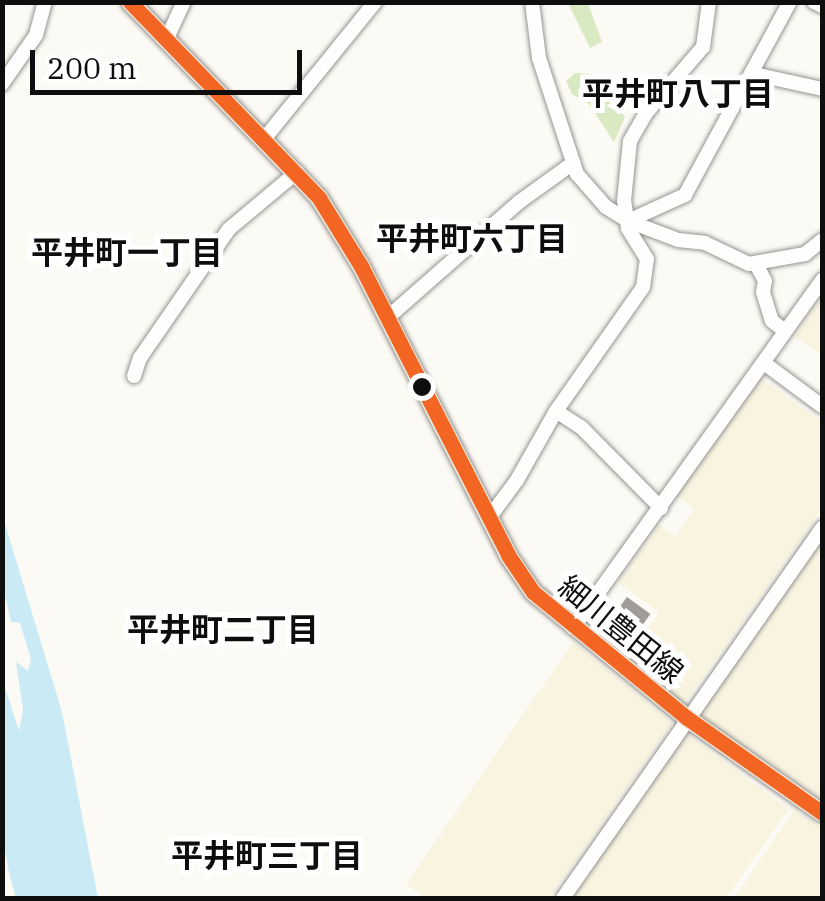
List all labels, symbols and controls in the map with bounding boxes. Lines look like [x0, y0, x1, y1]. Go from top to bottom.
scale bar [35, 30, 308, 92]
text: 200 m [47, 48, 137, 87]
district label: 平井町八丁目 [582, 74, 774, 112]
district label: 平井町六丁目 [376, 219, 568, 257]
district label: 平井町一丁目 [31, 233, 223, 271]
unlabelled marker [412, 377, 432, 397]
street label: 細川豊田線 [551, 568, 691, 690]
district label: 平井町二丁目 [127, 610, 319, 648]
district label: 平井町三丁目 [171, 836, 363, 874]

